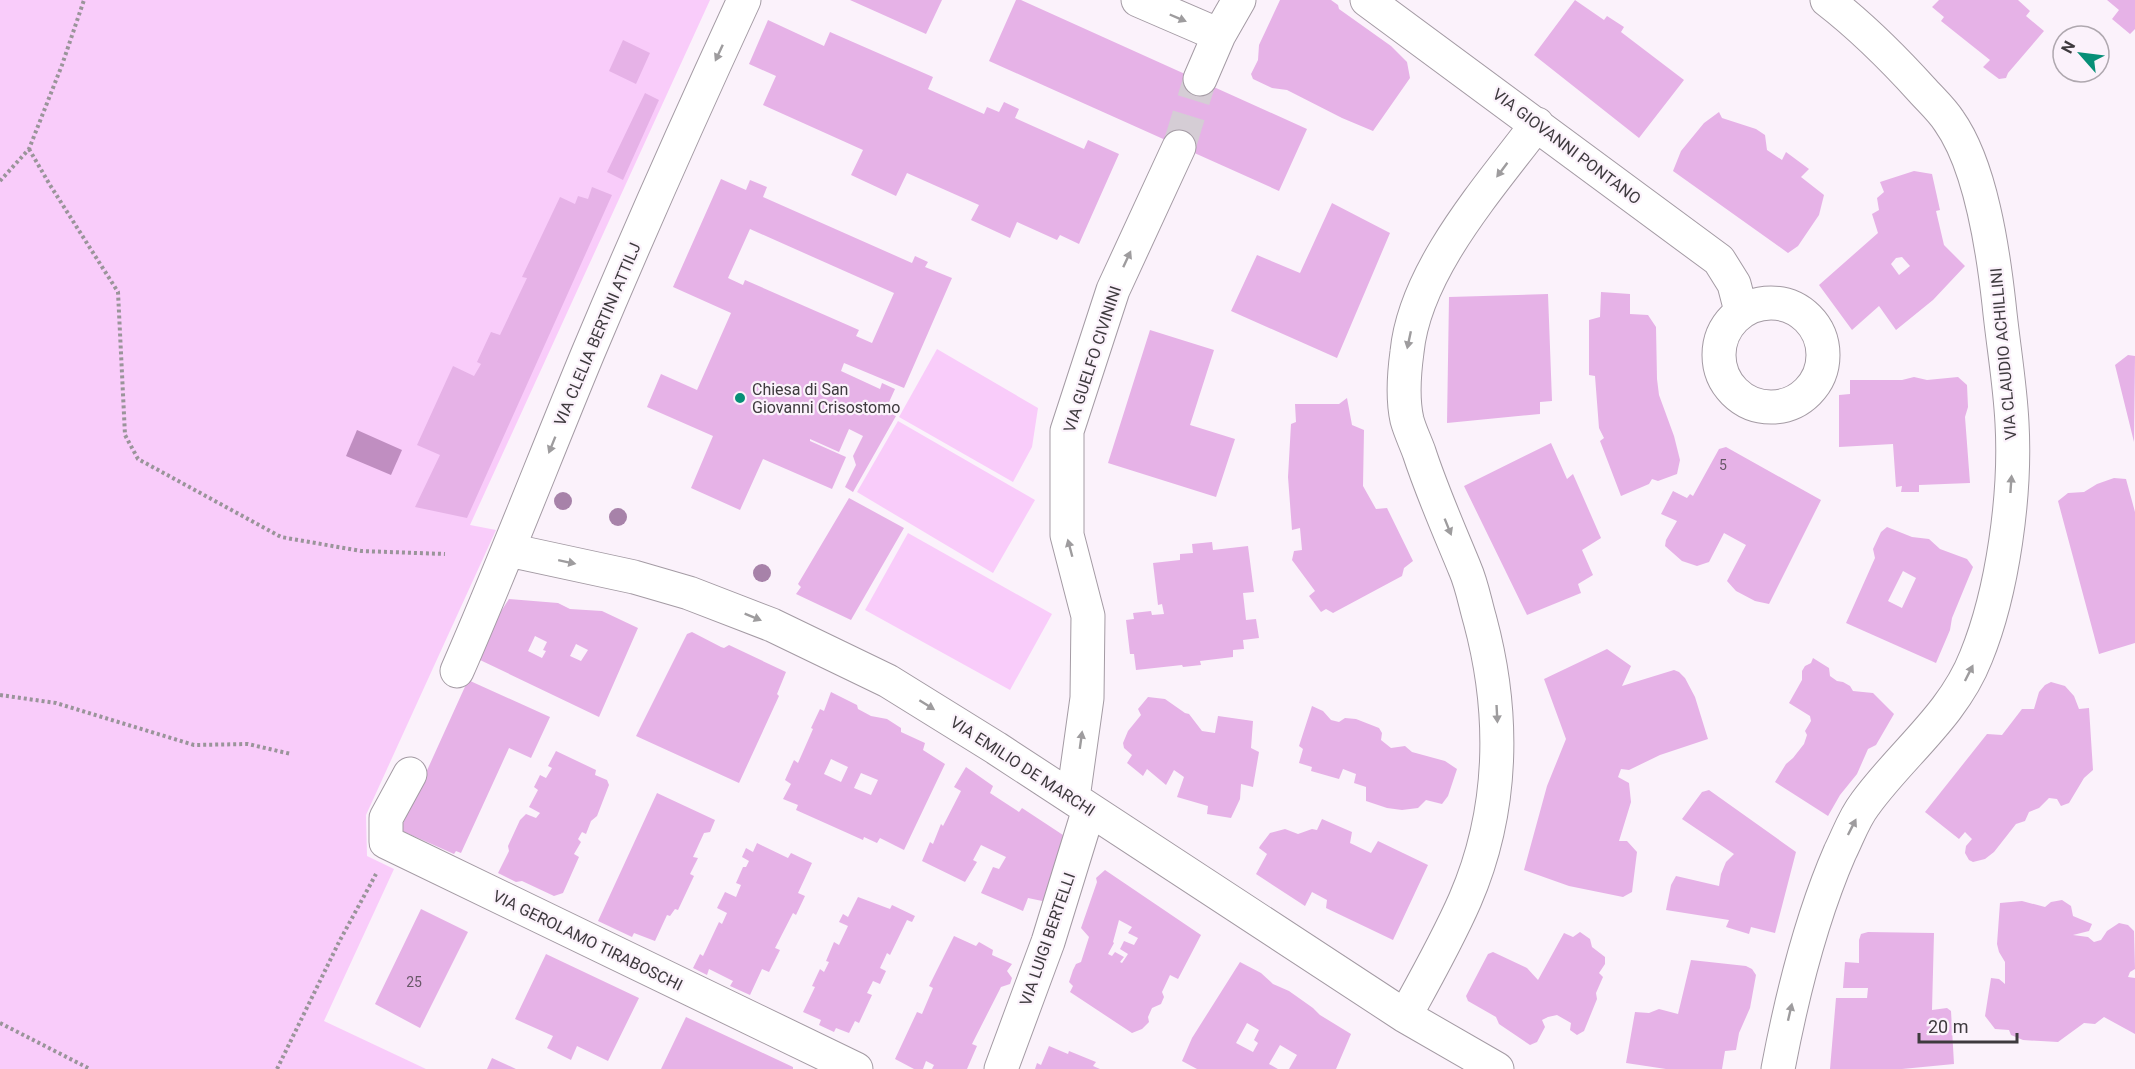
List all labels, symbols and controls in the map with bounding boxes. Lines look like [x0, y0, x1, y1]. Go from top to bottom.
one-way arrow [1170, 13, 1187, 22]
north arrow [2051, 24, 2111, 84]
text: N [2057, 38, 2079, 57]
one-way arrow [715, 45, 724, 62]
street label: VIA GIOVANNI PONTANO [1489, 85, 1644, 208]
one-way arrow [1496, 162, 1508, 178]
street label: VIA CLELIA BERTINI ATTILJ [550, 240, 645, 429]
one-way arrow [1123, 250, 1132, 267]
street label: VIA CLAUDIO ACHILLINI [1987, 267, 2020, 441]
street label: VIA GUELFO CIVININI [1060, 284, 1125, 435]
one-way arrow [1404, 330, 1413, 349]
place label: Chiesa di San Giovanni Crisostomo [752, 380, 900, 417]
marker: Chiesa di San Giovanni Crisostomo [733, 391, 747, 405]
one-way arrow [546, 436, 556, 454]
house number: 5 [1719, 457, 1727, 473]
one-way arrow [2006, 474, 2016, 493]
one-way arrow [1443, 518, 1453, 536]
one-way arrow [1065, 539, 1075, 557]
one-way arrow [557, 558, 576, 567]
one-way arrow [744, 613, 762, 623]
one-way arrow [1964, 664, 1974, 681]
one-way arrow [919, 699, 935, 710]
one-way arrow [1492, 705, 1501, 724]
street label: VIA EMILIO DE MARCHI [947, 713, 1099, 820]
one-way arrow [1077, 730, 1086, 749]
one-way arrow [1847, 819, 1856, 836]
street label: VIA LUIGI BERTELLI [1016, 870, 1079, 1008]
street label: VIA GEROLAMO TIRABOSCHI [490, 886, 686, 995]
house number: 25 [406, 974, 422, 990]
one-way arrow [1786, 1003, 1796, 1021]
scale bar [1919, 1006, 2016, 1044]
text: 20 m [1928, 1016, 1968, 1037]

